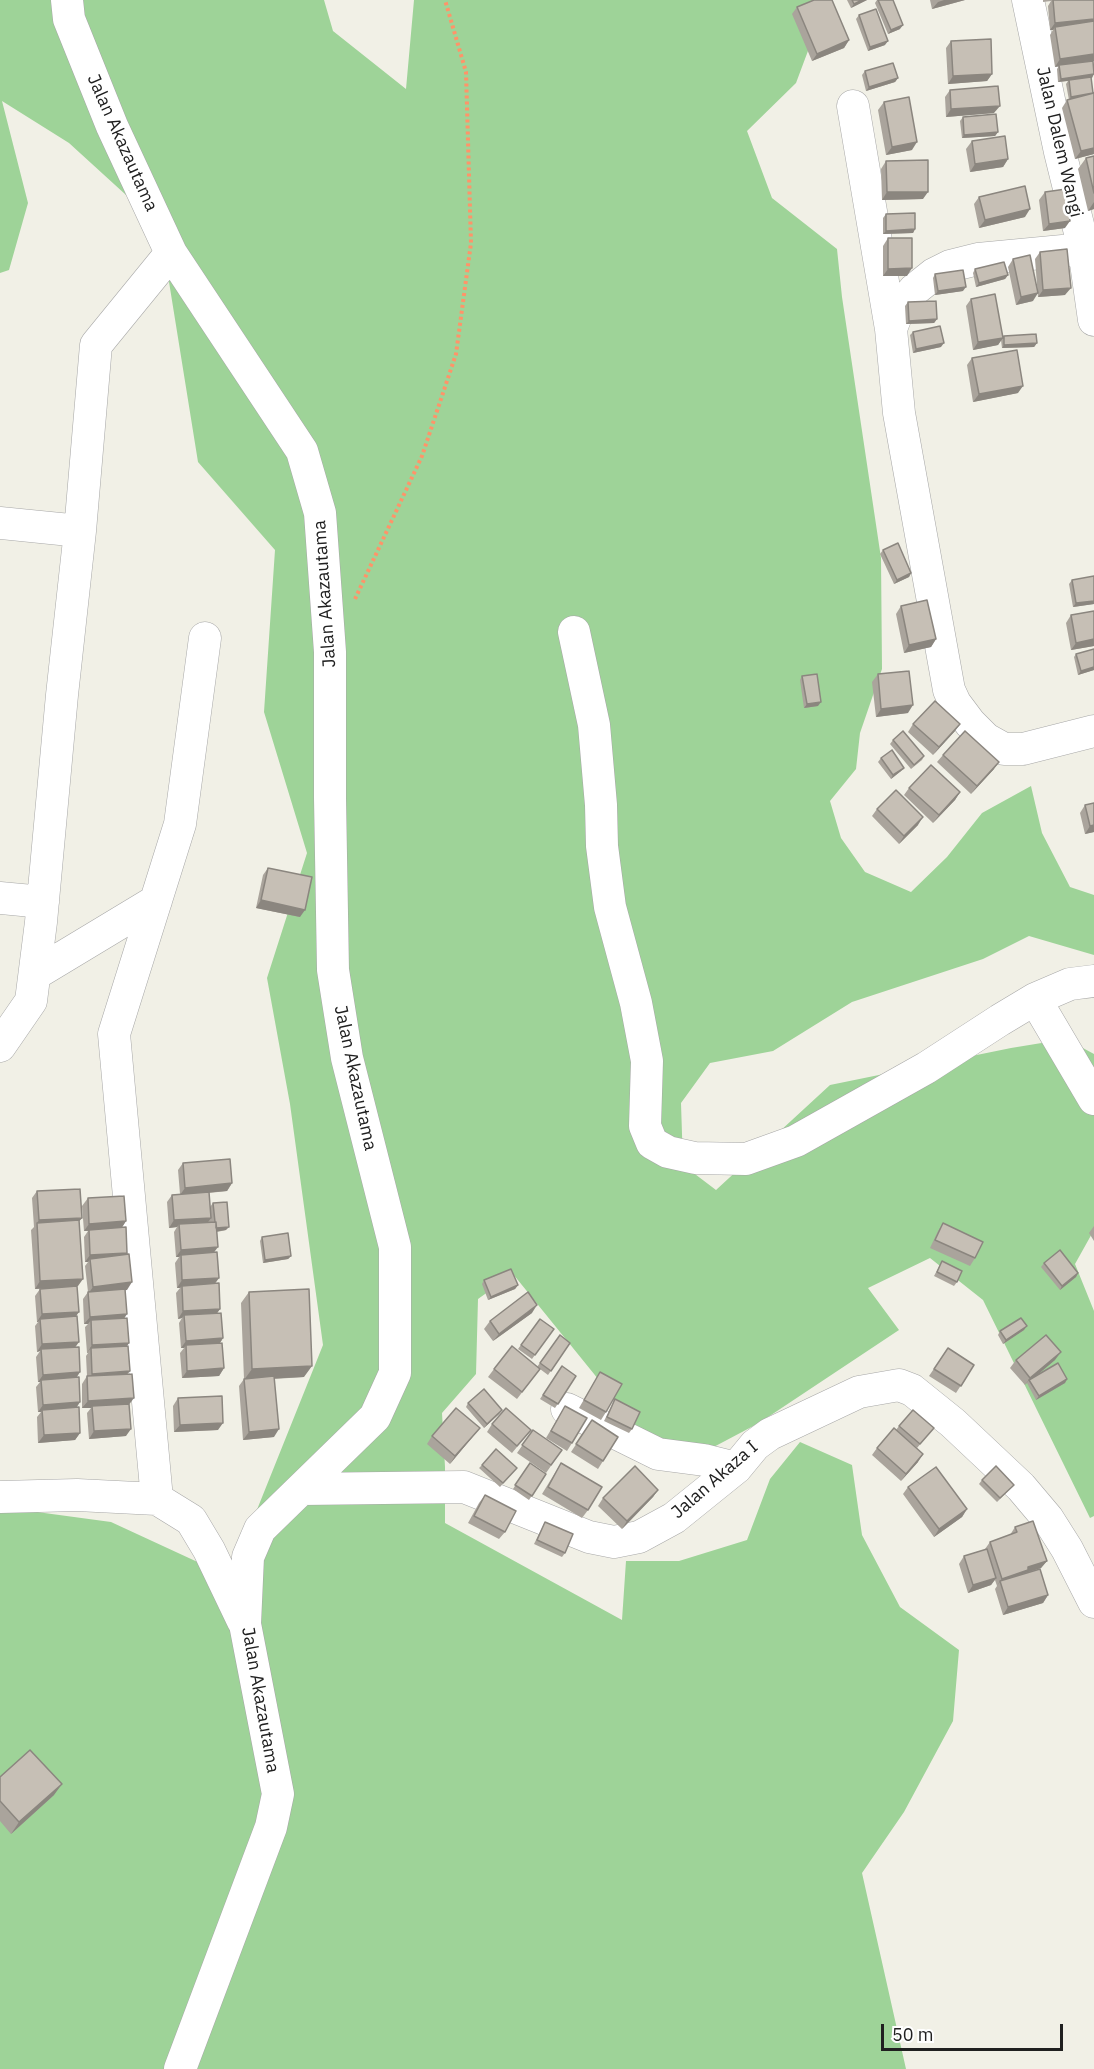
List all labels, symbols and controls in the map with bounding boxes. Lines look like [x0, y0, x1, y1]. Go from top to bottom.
street label: Jalan Dalem Wangi [1031, 65, 1087, 219]
street label: Jalan Akazautama [82, 71, 162, 215]
street label: Jalan Akazautama [309, 520, 341, 668]
street label: Jalan Akazautama [329, 1003, 381, 1153]
street label: Jalan Akaza I [667, 1437, 763, 1523]
street label: Jalan Akazautama [237, 1625, 283, 1775]
scale bar [884, 2012, 1066, 2050]
text: 50 m [892, 2023, 934, 2046]

